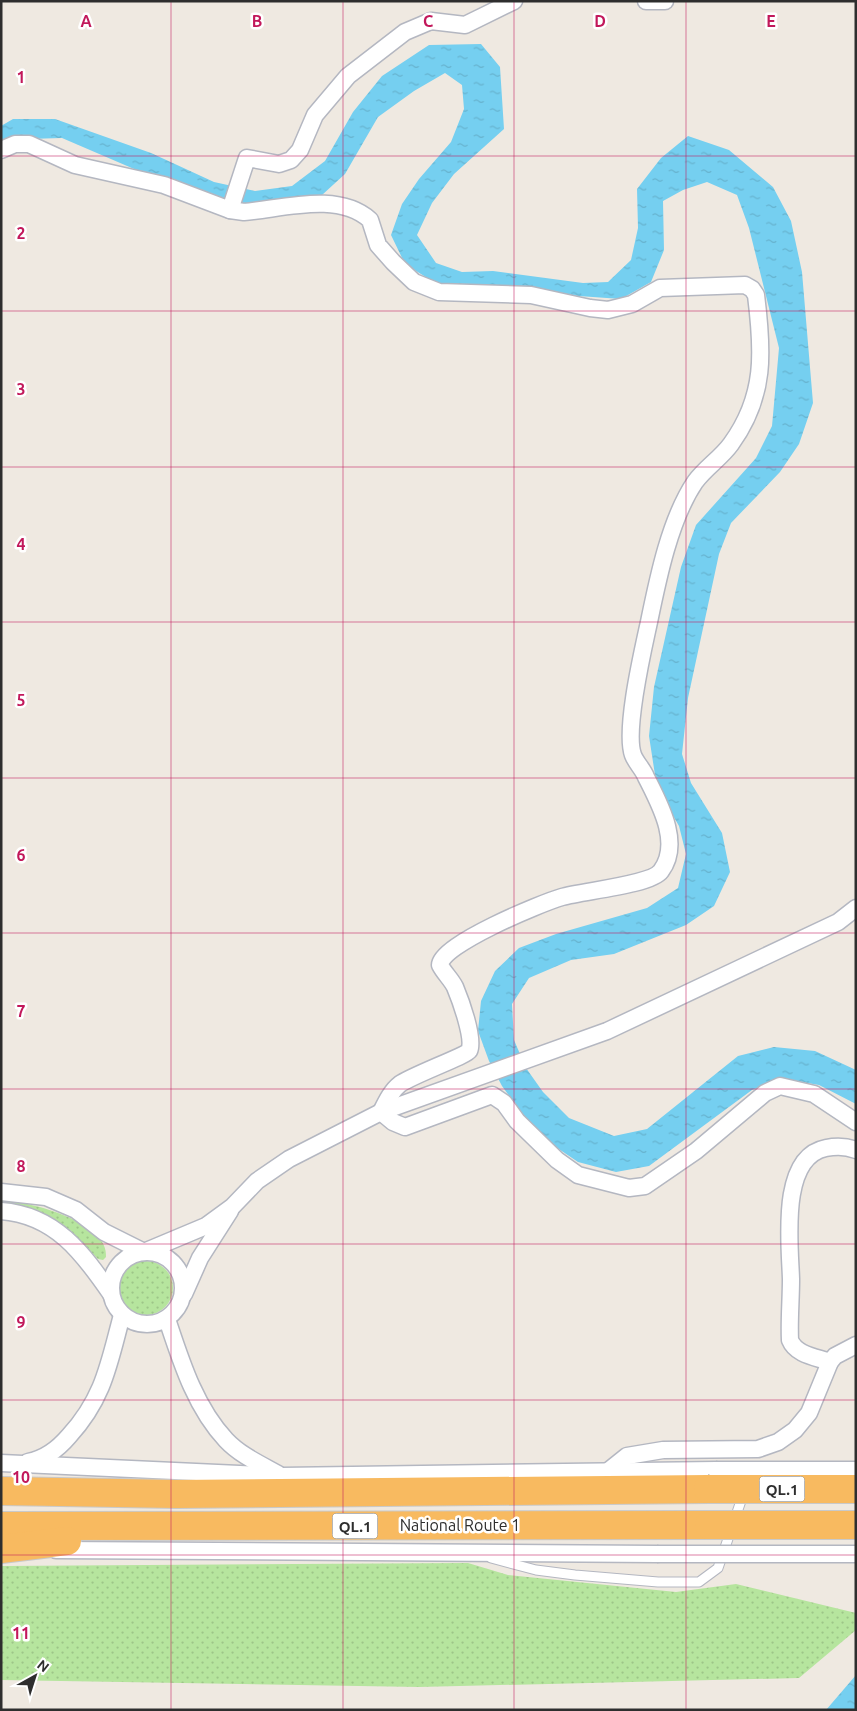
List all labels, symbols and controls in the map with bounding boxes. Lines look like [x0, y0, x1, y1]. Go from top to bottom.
text: A [80, 12, 92, 30]
text: B [252, 12, 262, 30]
text: C [423, 12, 433, 30]
text: D [594, 12, 606, 30]
text: E [766, 12, 776, 30]
text: 1 [16, 68, 26, 86]
text: 2 [16, 224, 26, 242]
text: 3 [16, 380, 26, 398]
text: 4 [16, 535, 26, 553]
text: 5 [16, 691, 26, 709]
text: 6 [16, 846, 26, 864]
text: 7 [16, 1002, 26, 1020]
text: 8 [16, 1157, 26, 1175]
text: 9 [16, 1313, 26, 1331]
text: 10 [12, 1468, 30, 1486]
road number: QL.1 [760, 1476, 804, 1502]
road number: QL.1 [332, 1514, 378, 1538]
street label: National Route 1 [400, 1516, 520, 1534]
text: 11 [12, 1624, 30, 1642]
north arrow [10, 1651, 60, 1701]
text: N [34, 1656, 52, 1675]

